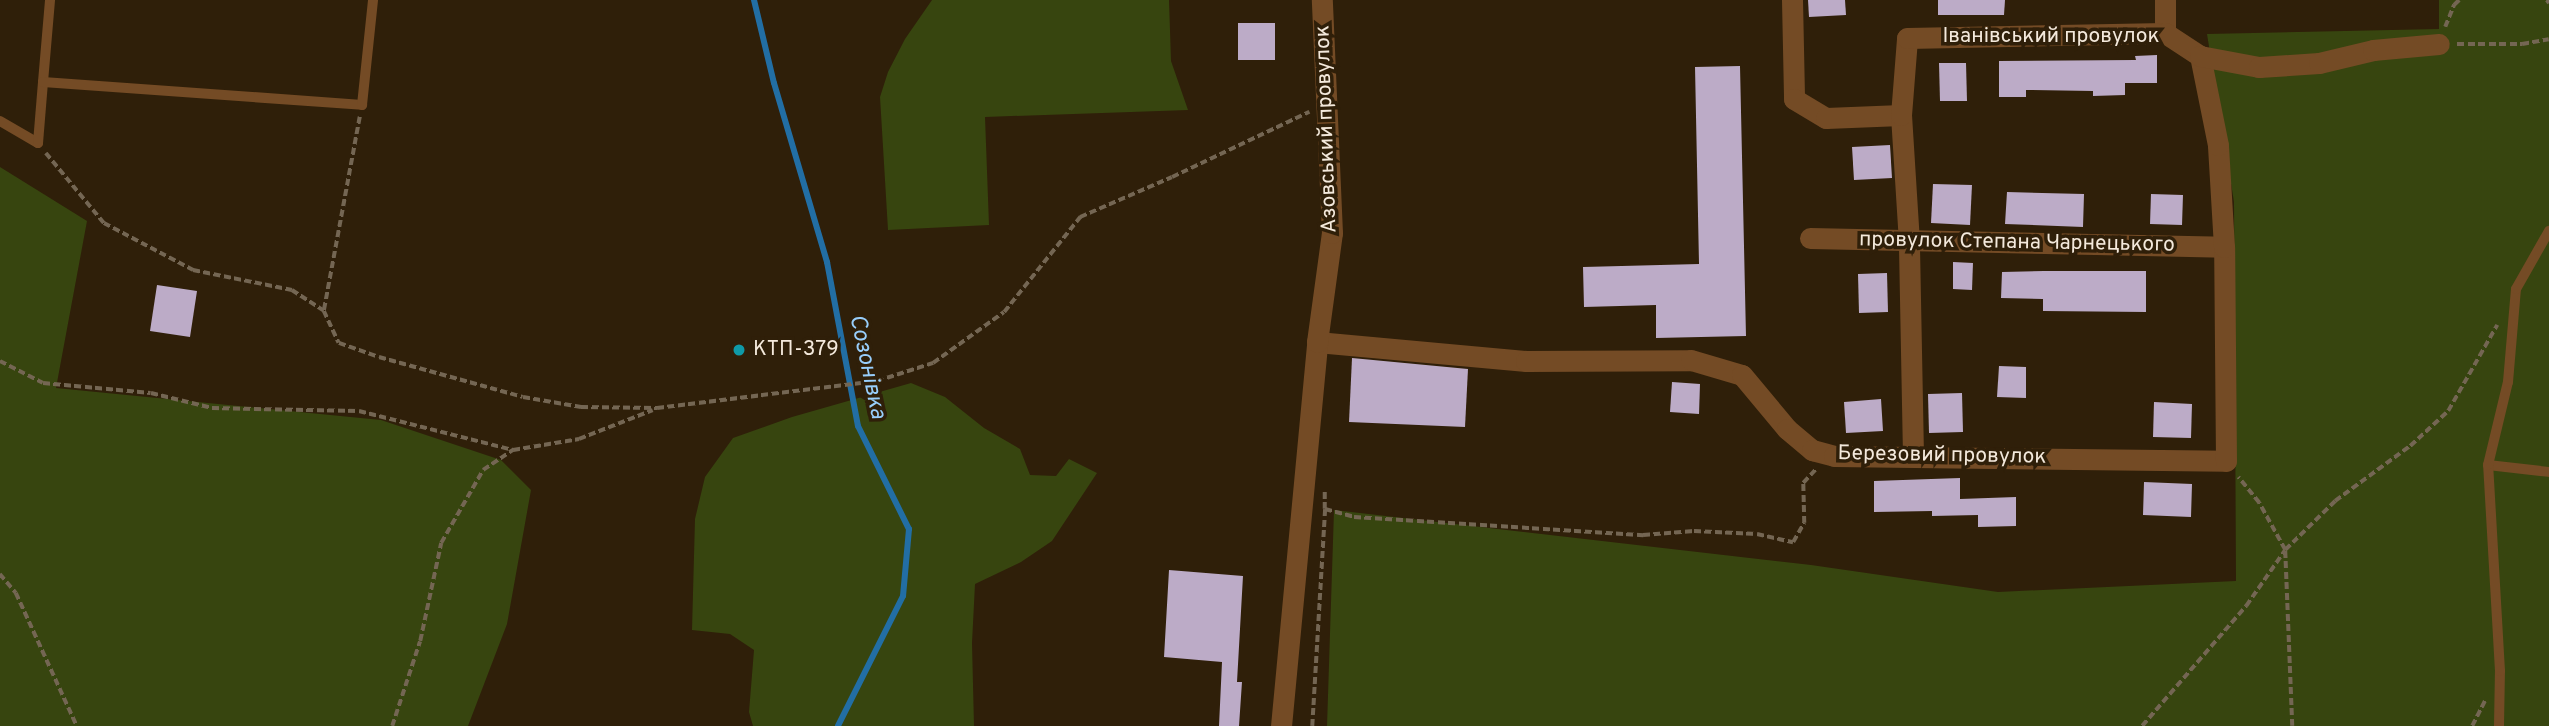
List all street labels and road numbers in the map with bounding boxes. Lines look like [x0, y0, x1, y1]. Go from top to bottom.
street label: Іванівський провулок [1942, 24, 2160, 50]
street label: Азовський провулок [1311, 25, 1343, 233]
street label: провулок Степана Чарнецького [1859, 228, 2175, 258]
street label: Березовий провулок [1837, 442, 2047, 470]

